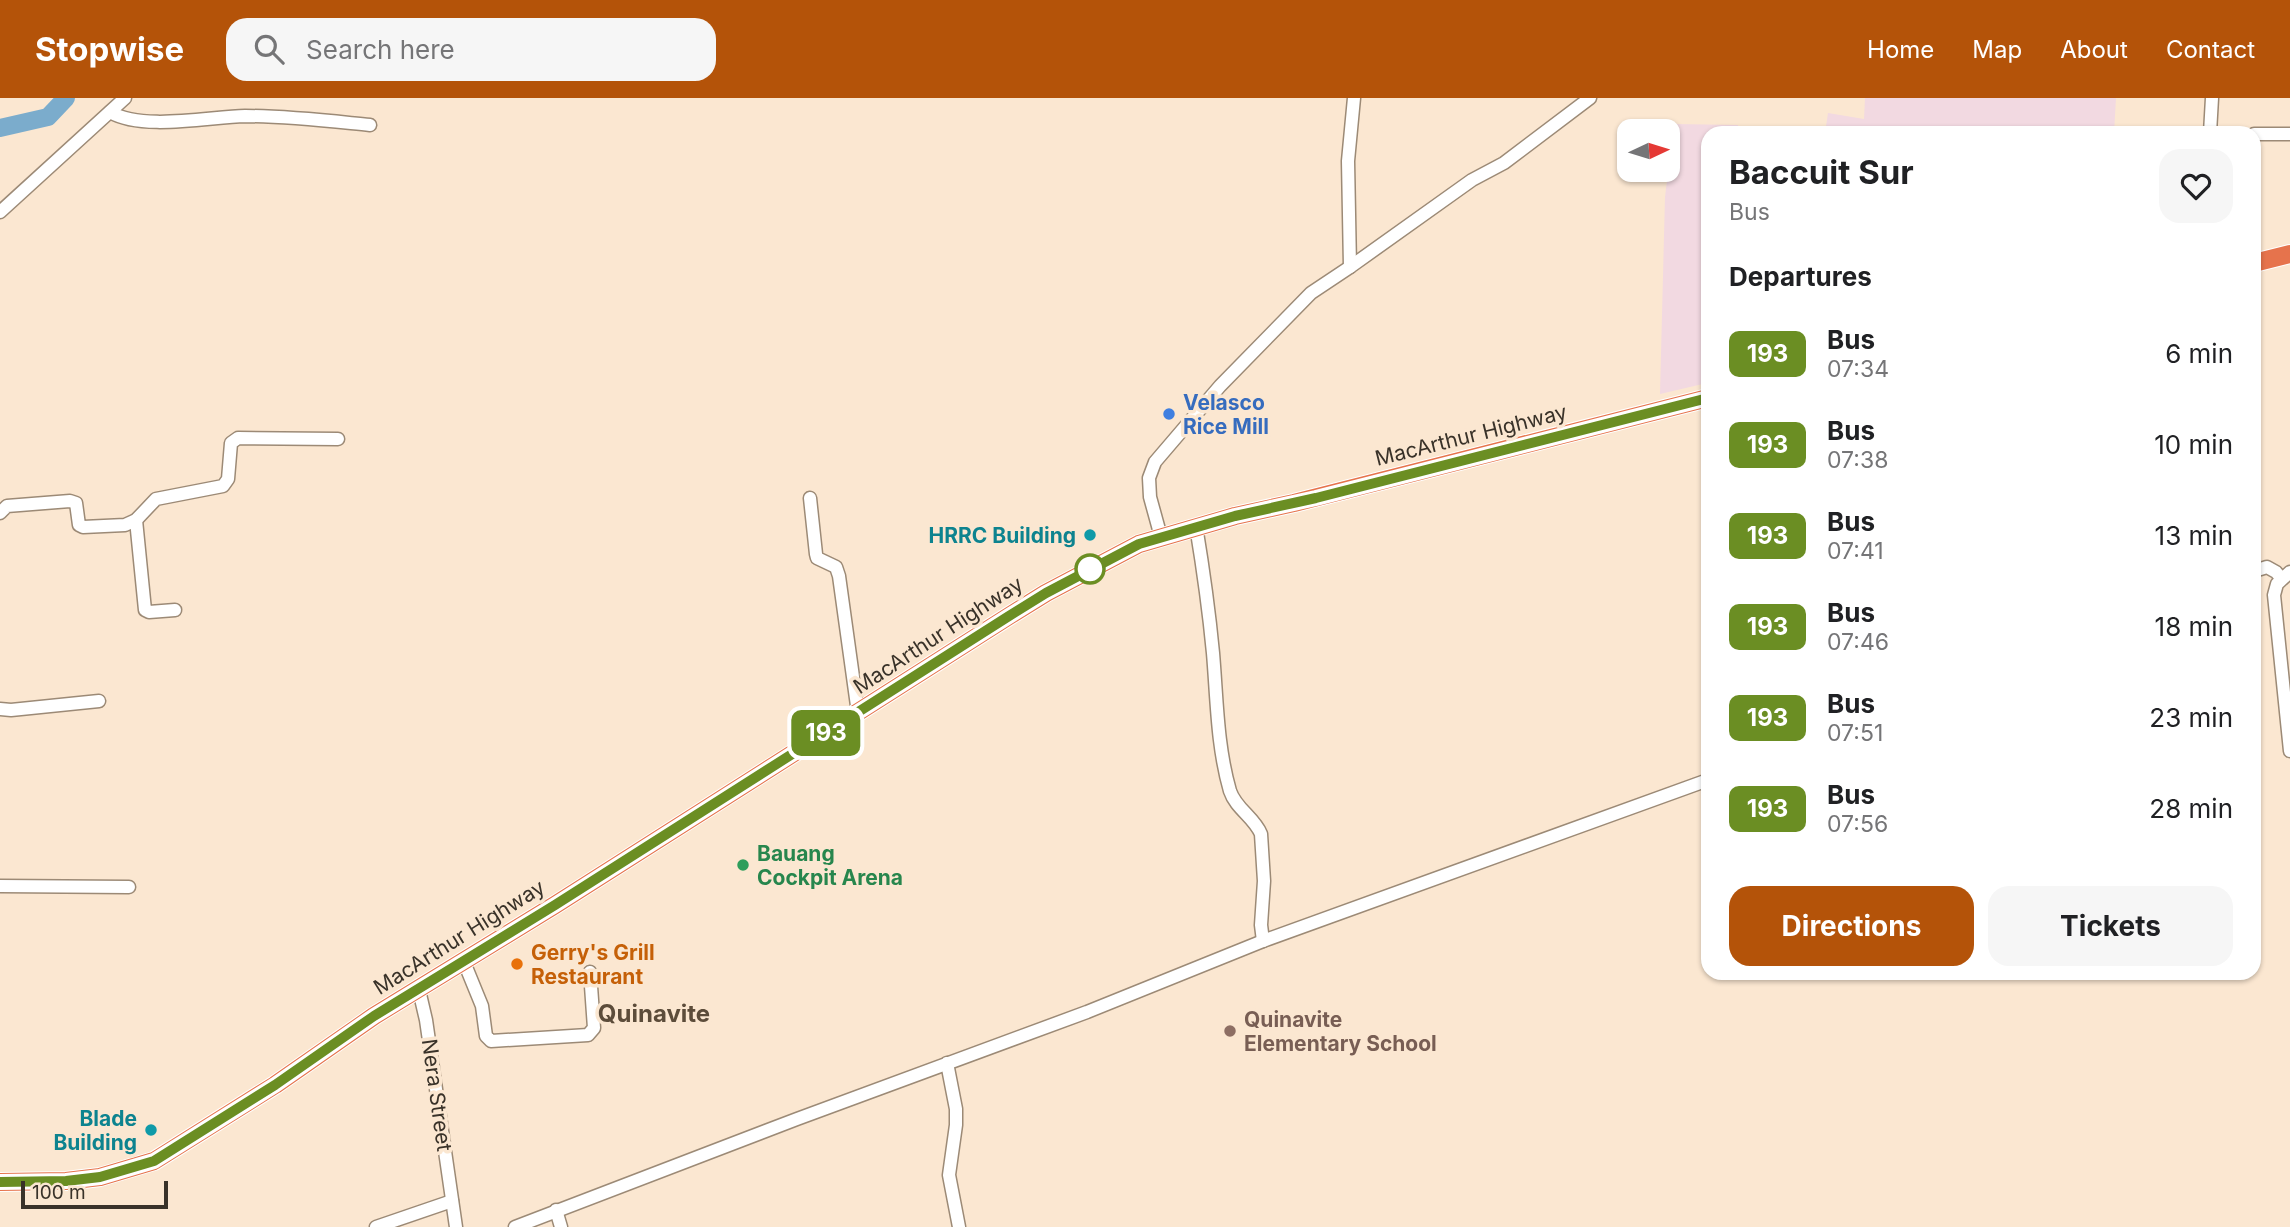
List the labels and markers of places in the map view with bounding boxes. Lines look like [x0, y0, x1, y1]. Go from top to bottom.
place label: Velasco Rice Mill [1183, 390, 1269, 439]
marker: Velasco Rice Mill [1161, 406, 1177, 422]
place label: HRRC Building [929, 523, 1076, 548]
marker: HRRC Building [1082, 527, 1098, 543]
unlabelled marker [1075, 554, 1105, 584]
place label: Bauang Cockpit Arena [757, 841, 903, 890]
marker: Bauang Cockpit Arena [735, 857, 751, 873]
place label: Gerry's Grill Restaurant [531, 940, 655, 989]
marker: Gerry's Grill Restaurant [509, 956, 525, 972]
place label: Quinavite Elementary School [1244, 1007, 1437, 1056]
marker: Quinavite Elementary School [1222, 1023, 1238, 1039]
place label: Blade Building [53, 1106, 137, 1155]
marker: Blade Building [143, 1122, 159, 1138]

